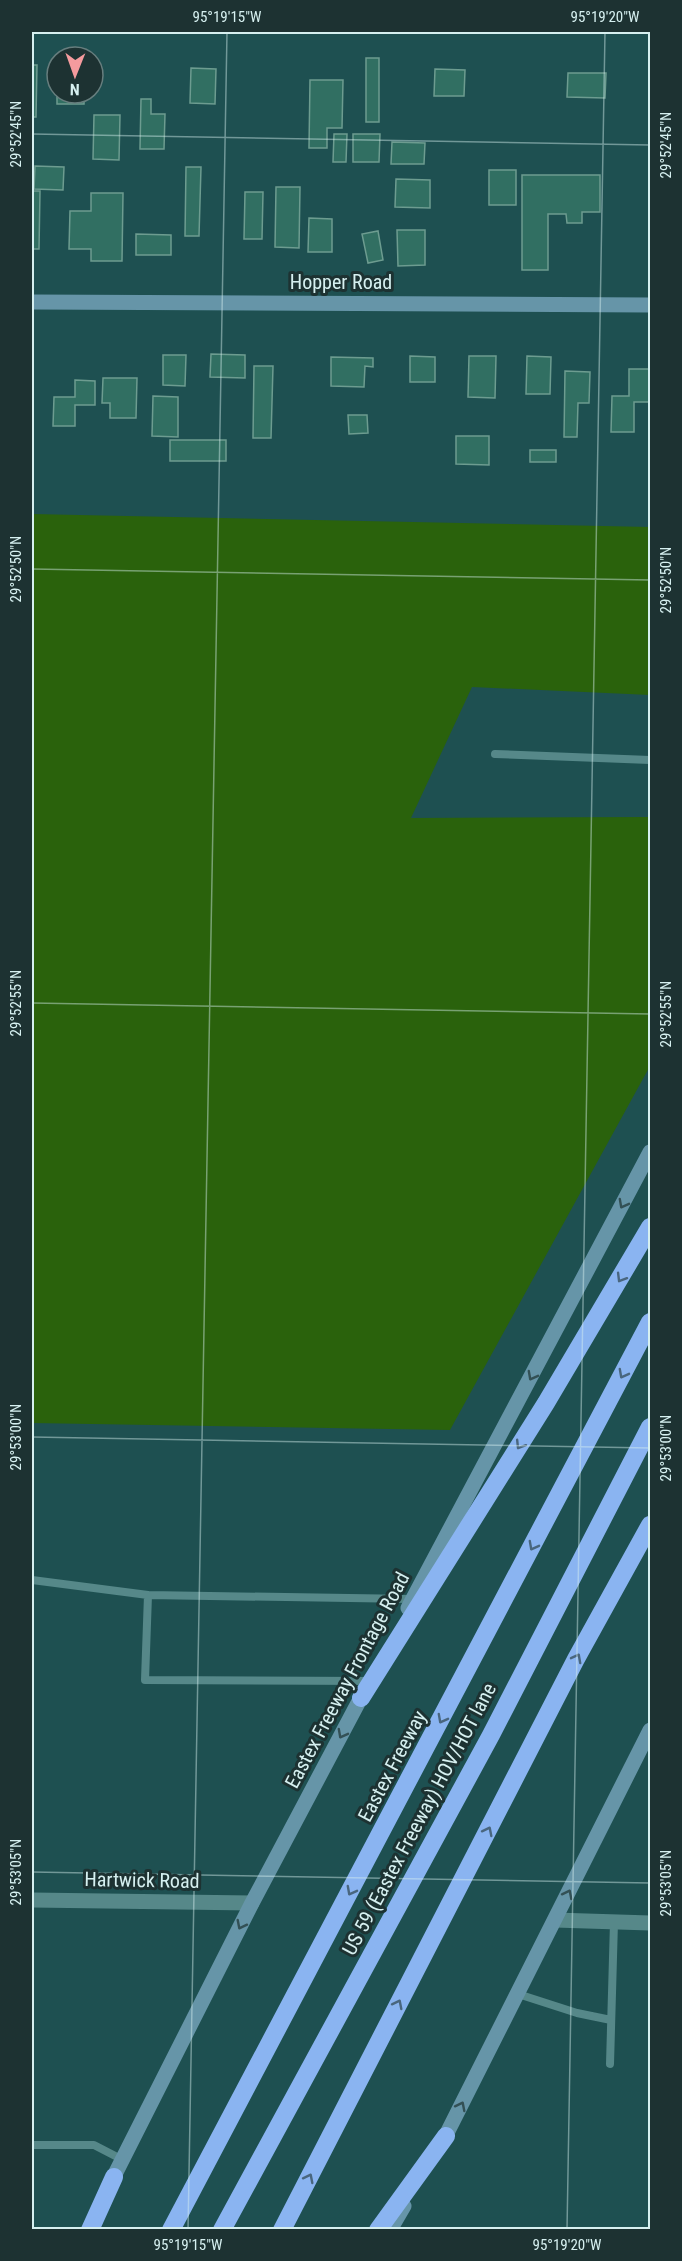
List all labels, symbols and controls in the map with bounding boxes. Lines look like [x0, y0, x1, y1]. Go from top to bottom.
text: 95°19'15"W [193, 8, 262, 26]
text: 95°19'20"W [571, 8, 640, 26]
north arrow [45, 45, 105, 105]
text: N [70, 80, 80, 99]
text: 29°52'45"N [7, 101, 25, 167]
text: 29°52'45"N [657, 112, 675, 178]
street label: Hopper Road [290, 270, 392, 294]
text: 29°52'50"N [7, 536, 25, 602]
text: 29°52'50"N [657, 547, 675, 613]
text: 29°52'55"N [7, 970, 25, 1036]
text: 29°52'55"N [657, 981, 675, 1047]
one-way arrow [619, 1198, 630, 1208]
one-way arrow [616, 1272, 628, 1282]
one-way arrow [619, 1367, 630, 1378]
one-way arrow [528, 1370, 539, 1381]
text: 29°53'00"N [7, 1404, 25, 1470]
text: 29°53'00"N [657, 1415, 675, 1481]
one-way arrow [515, 1439, 527, 1449]
one-way arrow [529, 1540, 540, 1550]
street label: Eastex Freeway Frontage Road [280, 1568, 414, 1792]
one-way arrow [570, 1653, 581, 1664]
street label: US 59 (Eastex Freeway) HOV/HOT lane [337, 1679, 501, 1959]
street label: Eastex Freeway [353, 1706, 431, 1826]
one-way arrow [438, 1713, 449, 1723]
one-way arrow [338, 1728, 349, 1738]
one-way arrow [480, 1826, 492, 1837]
text: 29°53'05"N [7, 1839, 25, 1905]
text: 29°53'05"N [657, 1850, 675, 1916]
street label: Hartwick Road [84, 1867, 200, 1893]
one-way arrow [347, 1885, 358, 1895]
one-way arrow [560, 1890, 572, 1901]
one-way arrow [236, 1919, 248, 1930]
one-way arrow [391, 2000, 402, 2011]
one-way arrow [454, 2101, 466, 2112]
one-way arrow [302, 2173, 313, 2184]
text: 95°19'15"W [154, 2236, 223, 2254]
text: 95°19'20"W [533, 2236, 602, 2254]

